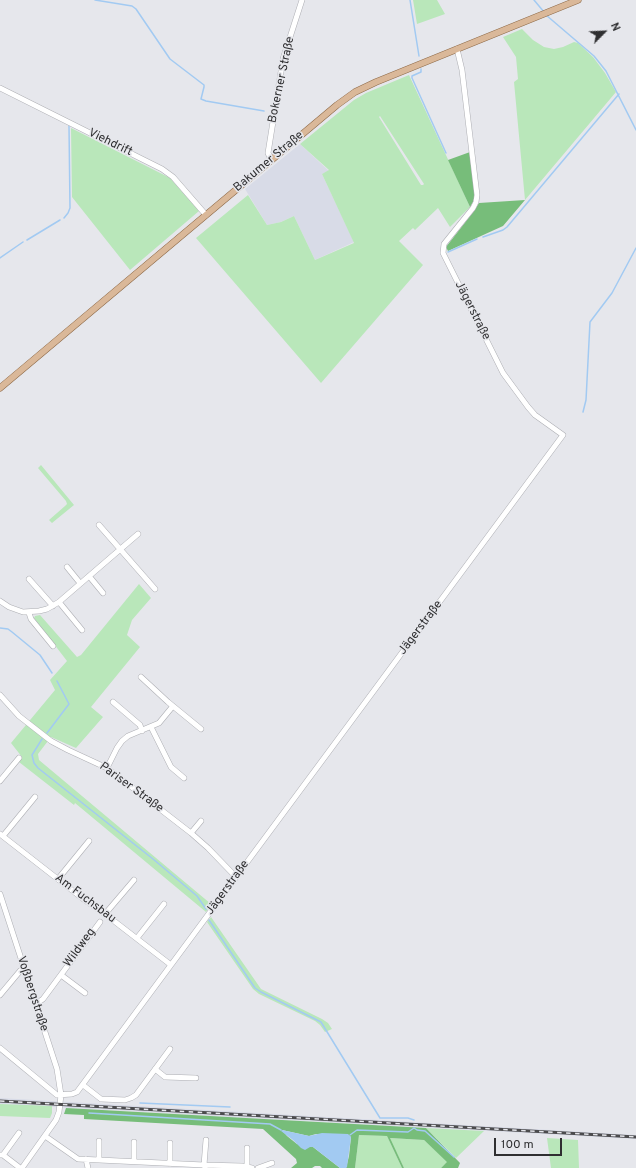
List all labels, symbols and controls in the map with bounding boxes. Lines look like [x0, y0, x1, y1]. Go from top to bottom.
north arrow [584, 12, 624, 52]
text: N [607, 21, 623, 34]
street label: Bokerner Straße [266, 36, 298, 124]
street label: Viehdrift [86, 126, 134, 160]
street label: Bakumer Straße [231, 129, 307, 195]
street label: Jägerstraße [451, 279, 493, 343]
street label: Jägerstraße [396, 598, 446, 658]
street label: Pariser Straße [96, 760, 166, 816]
street label: Jägerstraße [203, 858, 253, 918]
street label: Am Fuchsbau [52, 871, 118, 927]
street label: Wildweg [61, 926, 99, 970]
street label: Voßbergstraße [13, 955, 51, 1033]
scale bar [496, 1130, 564, 1156]
text: 100 m [501, 1137, 534, 1153]

